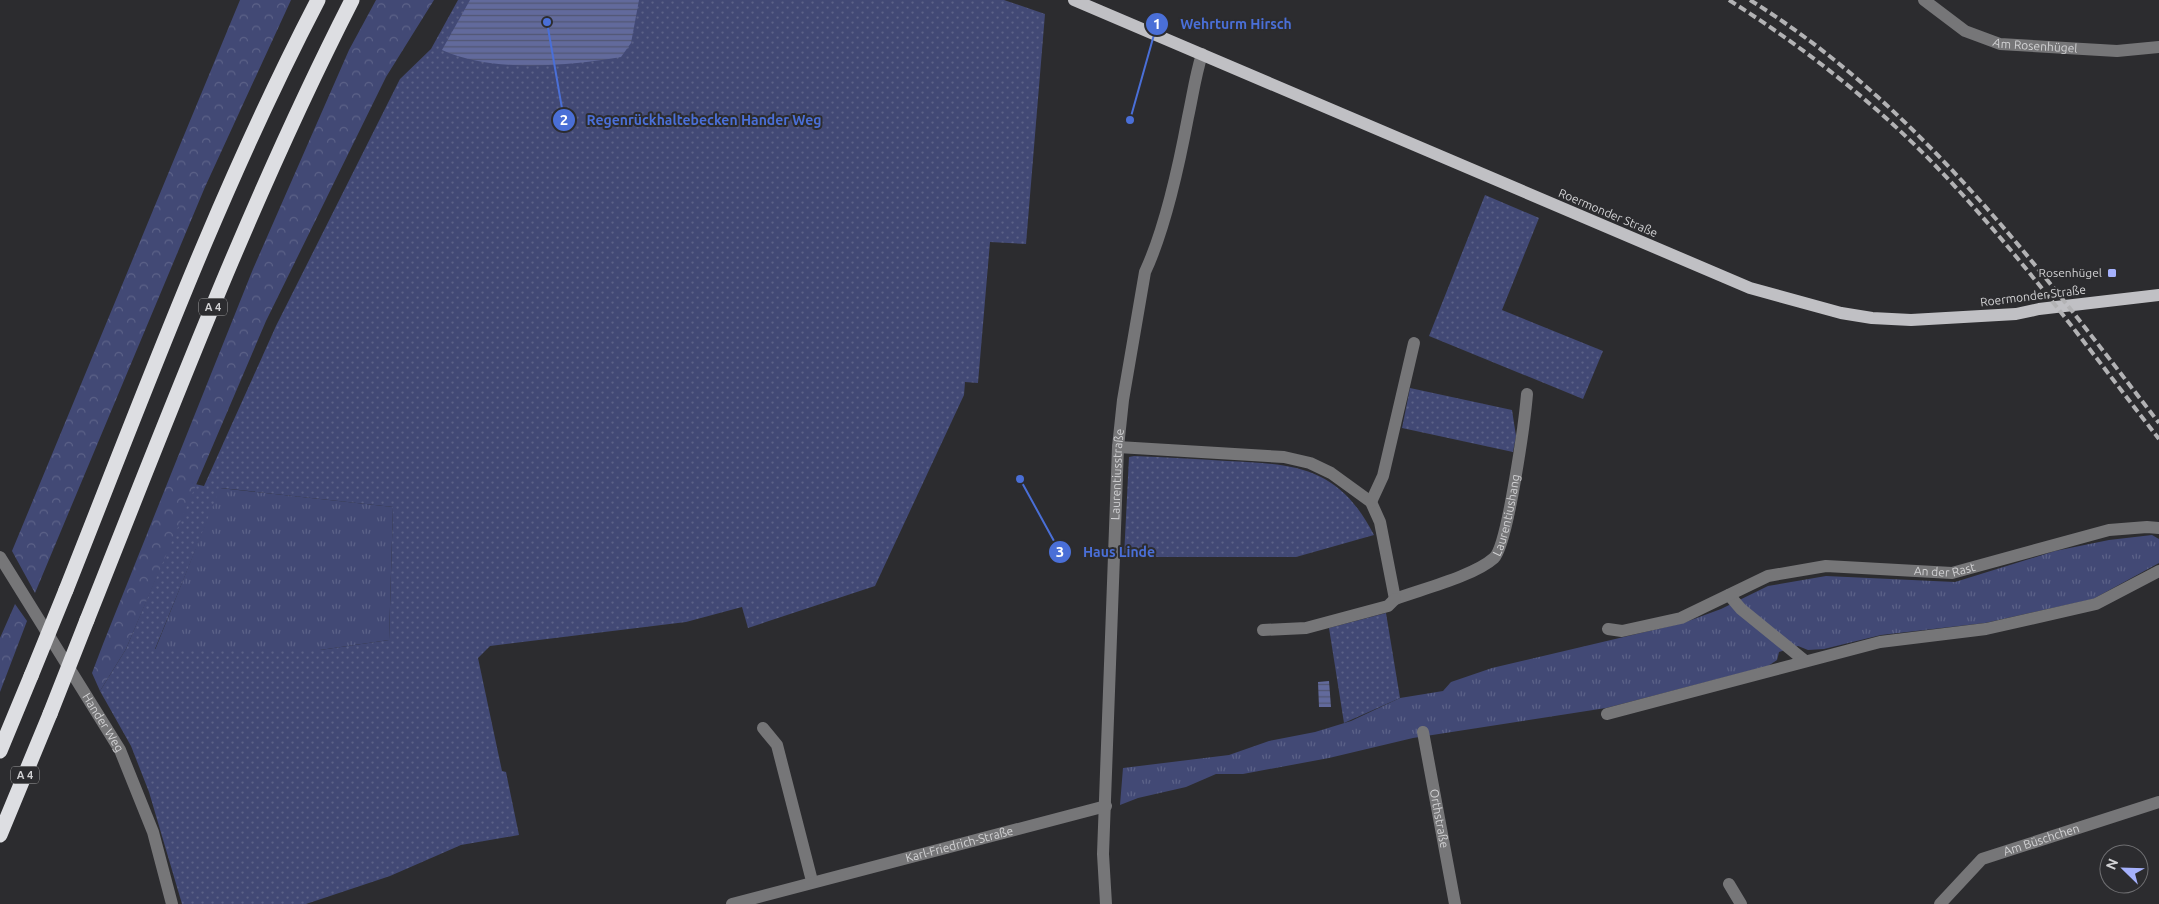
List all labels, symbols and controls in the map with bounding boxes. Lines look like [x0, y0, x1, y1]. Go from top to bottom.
callout: Wehrturm Hirsch [1145, 9, 1301, 38]
text: 1 [1153, 15, 1161, 32]
text: Wehrturm Hirsch [1180, 16, 1292, 32]
street label: Am Rosenhügel [1991, 35, 2078, 55]
callout: Regenrückhaltebecken Hander Weg [552, 106, 832, 135]
text: 2 [560, 111, 568, 128]
text: Regenrückhaltebecken Hander Weg [587, 112, 821, 128]
street label: Roermonder Straße [1557, 186, 1660, 239]
place label: Rosenhügel [2038, 266, 2102, 279]
marker: Rosenhügel [2106, 267, 2118, 279]
street label: Roermonder Straße [1979, 283, 2087, 308]
road number: A 4 [199, 298, 227, 316]
street label: Laurentiusstraße [1108, 428, 1126, 520]
street label: Laurentiushang [1490, 473, 1522, 558]
callout: Haus Linde [1048, 537, 1165, 566]
text: 3 [1056, 543, 1064, 560]
text: Haus Linde [1083, 544, 1155, 560]
street label: An der Rast [1914, 560, 1977, 579]
street label: Hander Weg [80, 691, 127, 754]
road number: A 4 [11, 766, 39, 784]
street label: Orthstraße [1428, 788, 1451, 849]
street label: Am Büschchen [2002, 821, 2081, 858]
street label: Karl-Friedrich-Straße [904, 824, 1014, 864]
north arrow [2099, 844, 2149, 894]
text: N [2103, 856, 2121, 872]

